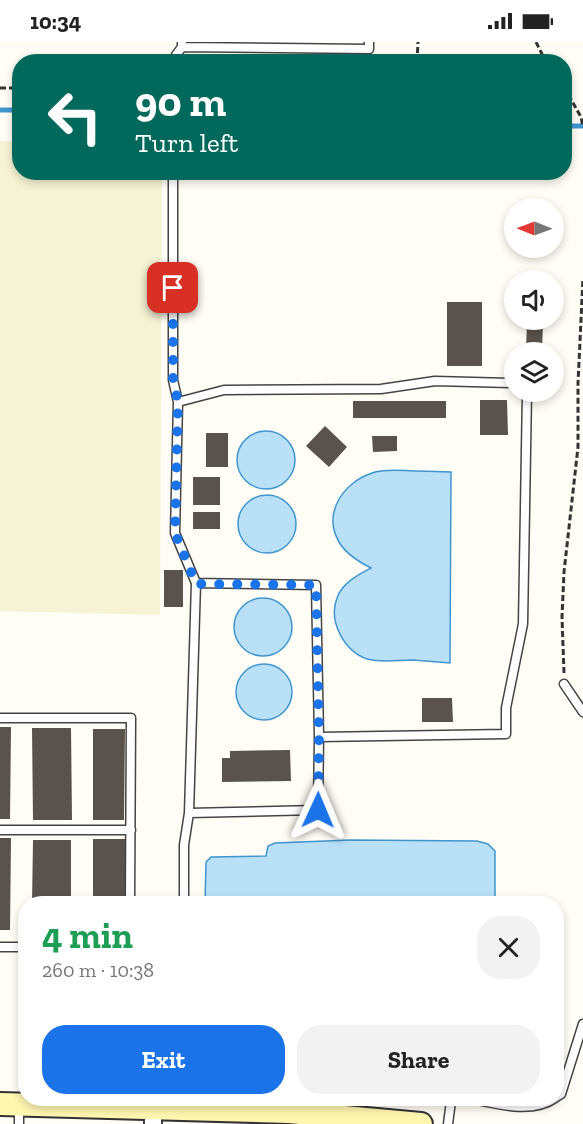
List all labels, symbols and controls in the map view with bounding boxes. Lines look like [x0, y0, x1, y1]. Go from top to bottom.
text: 10:34 [30, 8, 81, 35]
text: 90 m [135, 76, 226, 127]
icon: left [36, 78, 114, 156]
text: Turn left [135, 127, 238, 159]
north arrow [504, 198, 564, 258]
map controls [504, 198, 564, 402]
pin [147, 262, 198, 313]
button: sound [504, 270, 564, 330]
icon: arrive [156, 271, 189, 304]
button: layers [504, 342, 564, 402]
position arrow [286, 778, 350, 842]
text: 4 min [42, 914, 133, 957]
button: close [477, 916, 540, 979]
text: 260 m · 10:38 [42, 958, 154, 982]
button: Exit [42, 1025, 285, 1094]
button: Share [297, 1025, 540, 1094]

